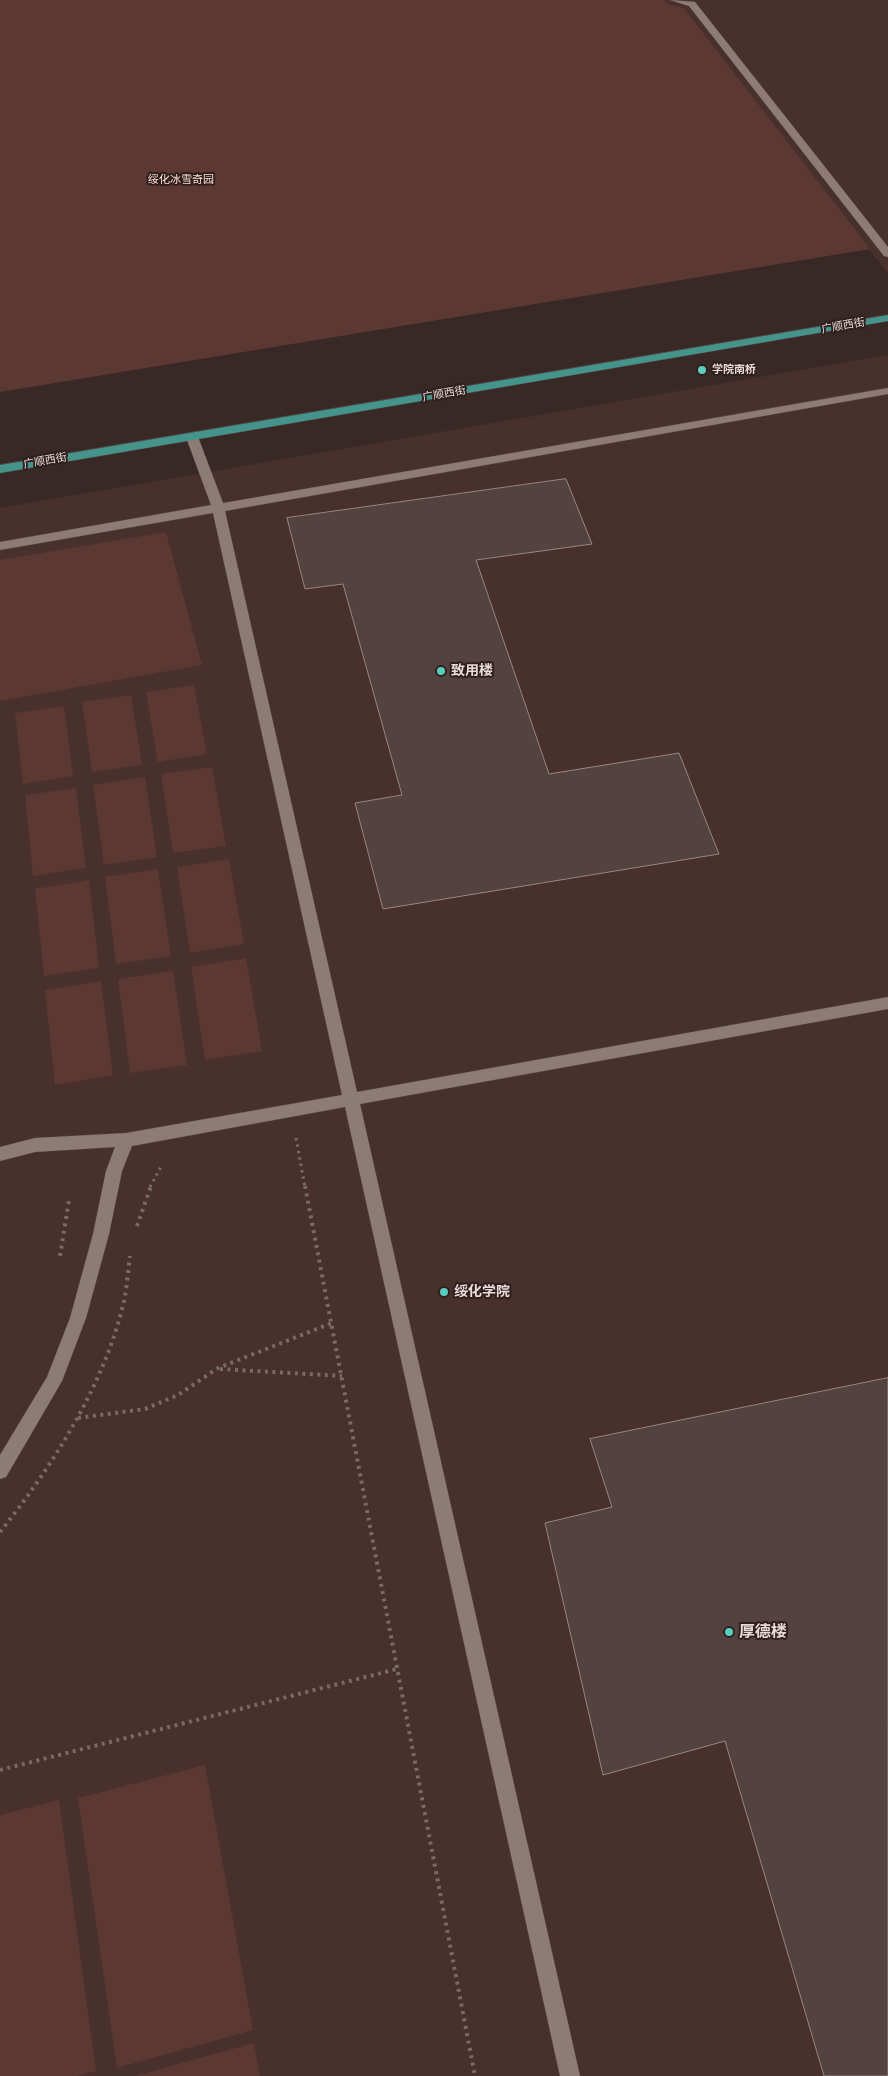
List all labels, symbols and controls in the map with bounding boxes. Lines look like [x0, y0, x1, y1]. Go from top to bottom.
park label: 绥化冰雪奇园 [148, 173, 214, 187]
street label: 广顺西街 [820, 316, 866, 336]
place label: 学院南桥 [712, 363, 756, 377]
marker: 学院南桥 [696, 364, 708, 376]
street label: 广顺西街 [421, 384, 467, 404]
street label: 广顺西街 [22, 451, 68, 471]
place label: 致用楼 [451, 663, 493, 679]
marker: 致用楼 [435, 665, 447, 677]
place label: 绥化学院 [454, 1284, 510, 1300]
marker: 绥化学院 [438, 1286, 450, 1298]
place label: 厚德楼 [739, 1622, 787, 1642]
marker: 厚德楼 [723, 1626, 735, 1638]

